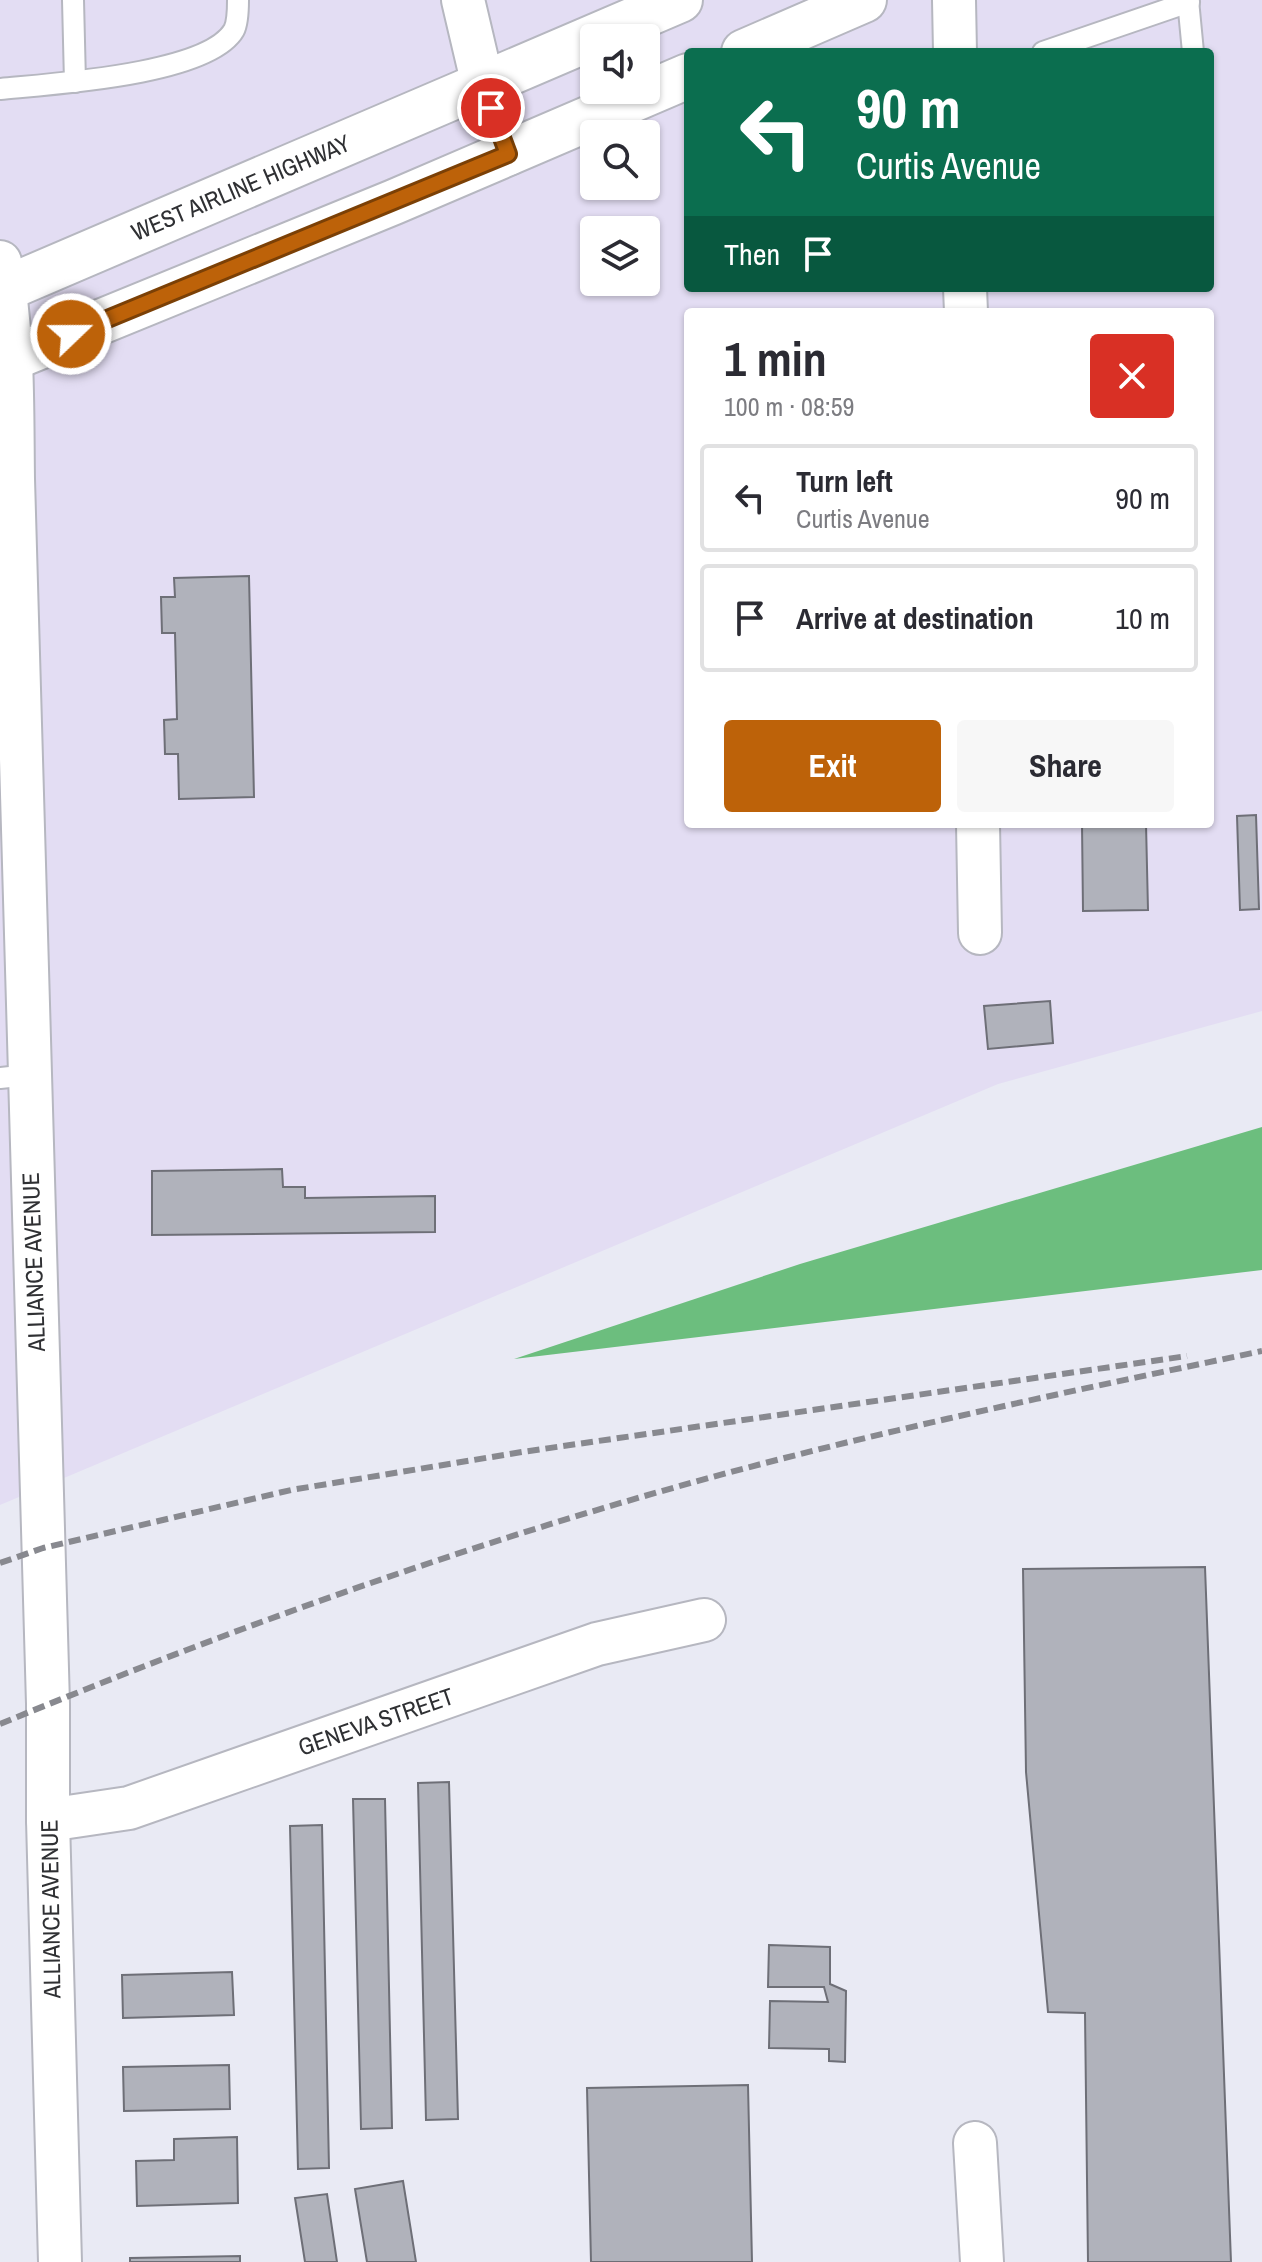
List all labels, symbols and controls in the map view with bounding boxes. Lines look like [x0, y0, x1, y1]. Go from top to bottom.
map controls [580, 24, 660, 296]
button: sound [580, 24, 660, 104]
text: 90 m [856, 70, 961, 145]
pin [457, 74, 525, 142]
icon: left [724, 80, 828, 184]
icon: arrive [469, 86, 513, 130]
button: search [580, 120, 660, 200]
street label: WEST AIRLINE HIGHWAY [126, 126, 355, 248]
text: Curtis Avenue [856, 142, 1041, 190]
button: layers [580, 216, 660, 296]
icon: arrive [796, 232, 840, 276]
text: Then [724, 234, 780, 274]
position arrow [29, 292, 113, 376]
text: 1 min [724, 326, 827, 391]
button: close [1090, 334, 1174, 418]
text: 100 m · 08:59 [724, 389, 854, 424]
text: Turn left [796, 461, 893, 501]
icon: left [728, 476, 772, 520]
text: 90 m [1115, 478, 1170, 518]
text: Curtis Avenue [796, 501, 930, 536]
icon: arrive [728, 596, 772, 640]
text: Arrive at destination [796, 598, 1034, 638]
text: 10 m [1115, 598, 1170, 638]
button: Exit [724, 720, 941, 812]
button: Share [957, 720, 1174, 812]
street label: ALLIANCE AVENUE [14, 1172, 52, 1353]
street label: GENEVA STREET [294, 1679, 458, 1763]
street label: ALLIANCE AVENUE [32, 1819, 68, 2000]

